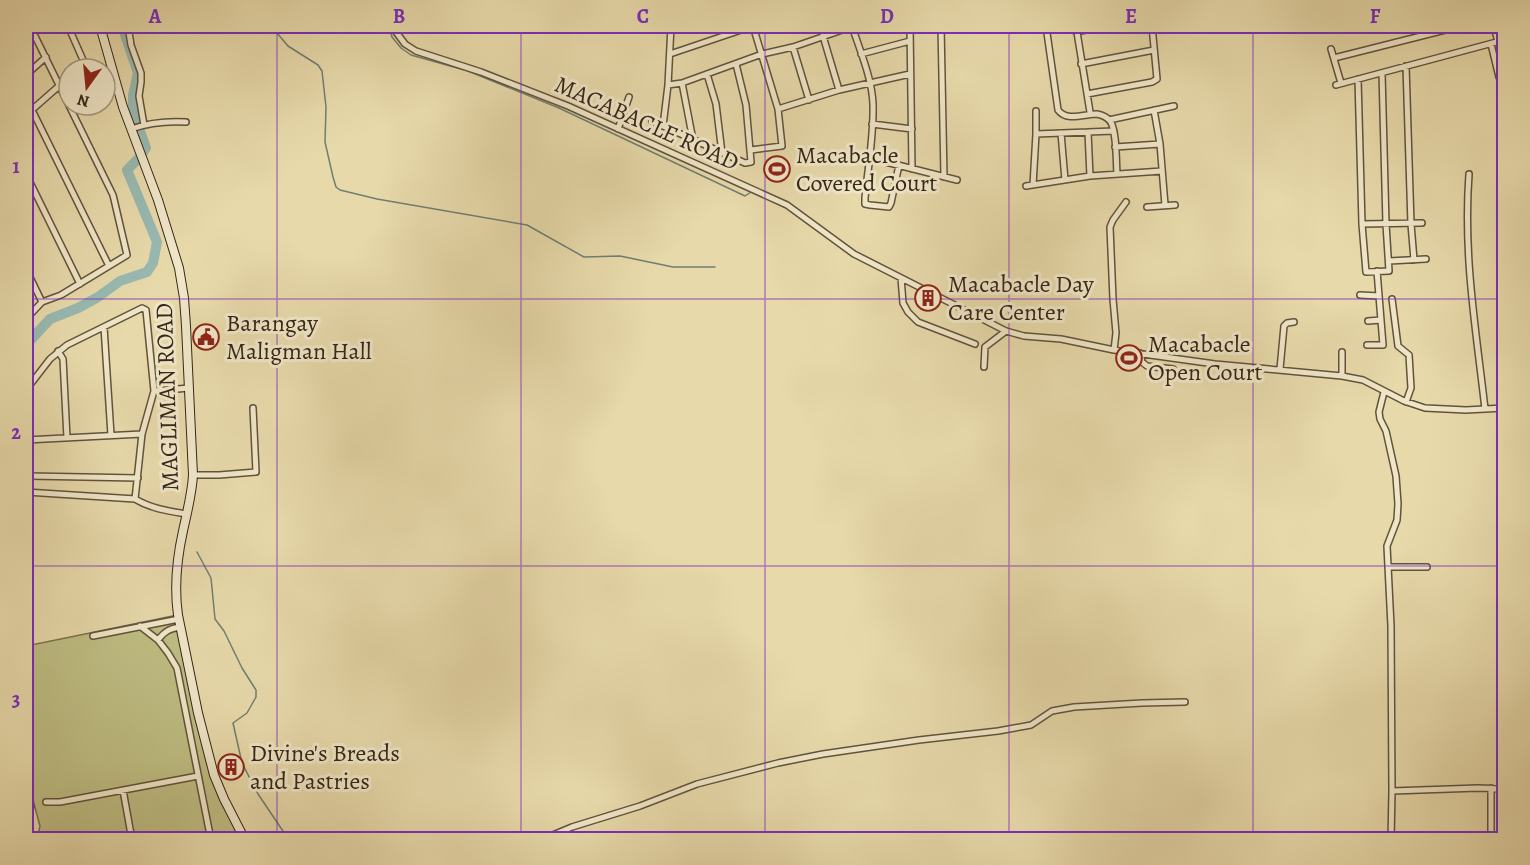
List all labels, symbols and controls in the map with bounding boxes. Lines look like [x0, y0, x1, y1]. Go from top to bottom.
text: A [148, 3, 162, 30]
text: B [393, 3, 405, 30]
text: C [637, 3, 649, 30]
text: D [880, 3, 894, 30]
text: E [1125, 3, 1137, 30]
text: F [1370, 3, 1381, 30]
north arrow [57, 57, 117, 117]
street label: MACABACLE ROAD [550, 68, 744, 178]
text: N [75, 88, 92, 113]
place label: Macabacle Covered Court [796, 139, 937, 199]
text: 1 [12, 153, 20, 180]
sports icon: Macabacle Covered Court [762, 154, 792, 184]
place label: Macabacle Day Care Center [948, 268, 1094, 328]
building icon: Macabacle Day Care Center [913, 283, 943, 313]
street label: MAGLIMAN ROAD [148, 302, 186, 492]
place label: Barangay Maligman Hall [226, 307, 372, 367]
public building icon: Barangay Maligman Hall [191, 322, 221, 352]
place label: Macabacle Open Court [1148, 328, 1263, 388]
sports icon: Macabacle Open Court [1114, 343, 1144, 373]
text: 2 [11, 419, 21, 446]
text: 3 [12, 686, 20, 713]
place label: Divine's Breads and Pastries [250, 737, 400, 797]
building icon: Divine's Breads and Pastries [216, 752, 246, 782]

